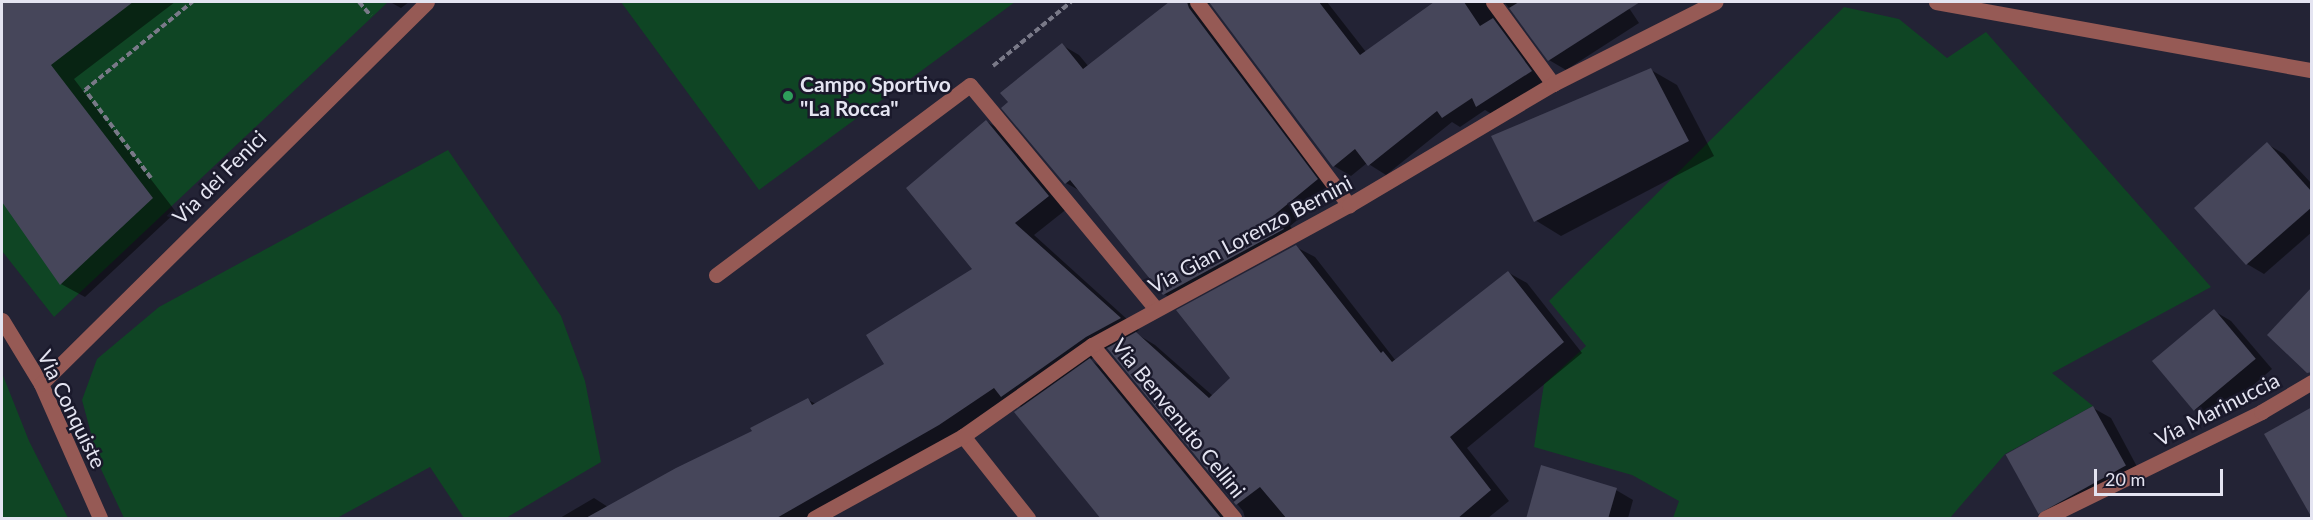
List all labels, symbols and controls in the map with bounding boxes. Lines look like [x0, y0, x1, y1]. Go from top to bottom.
place label: Campo Sportivo "La Rocca" [800, 71, 951, 121]
marker: Campo Sportivo "La Rocca" [781, 89, 795, 103]
street label: Via dei Fenici [167, 125, 271, 229]
street label: Via Gian Lorenzo Bernini [1144, 170, 1356, 298]
street label: Via Benvenuto Cellini [1107, 333, 1251, 503]
street label: Via Conquiste [32, 346, 112, 472]
street label: Via Marinuccia [2151, 367, 2283, 451]
scale bar [2097, 457, 2226, 495]
text: 20 m [2105, 468, 2145, 490]

